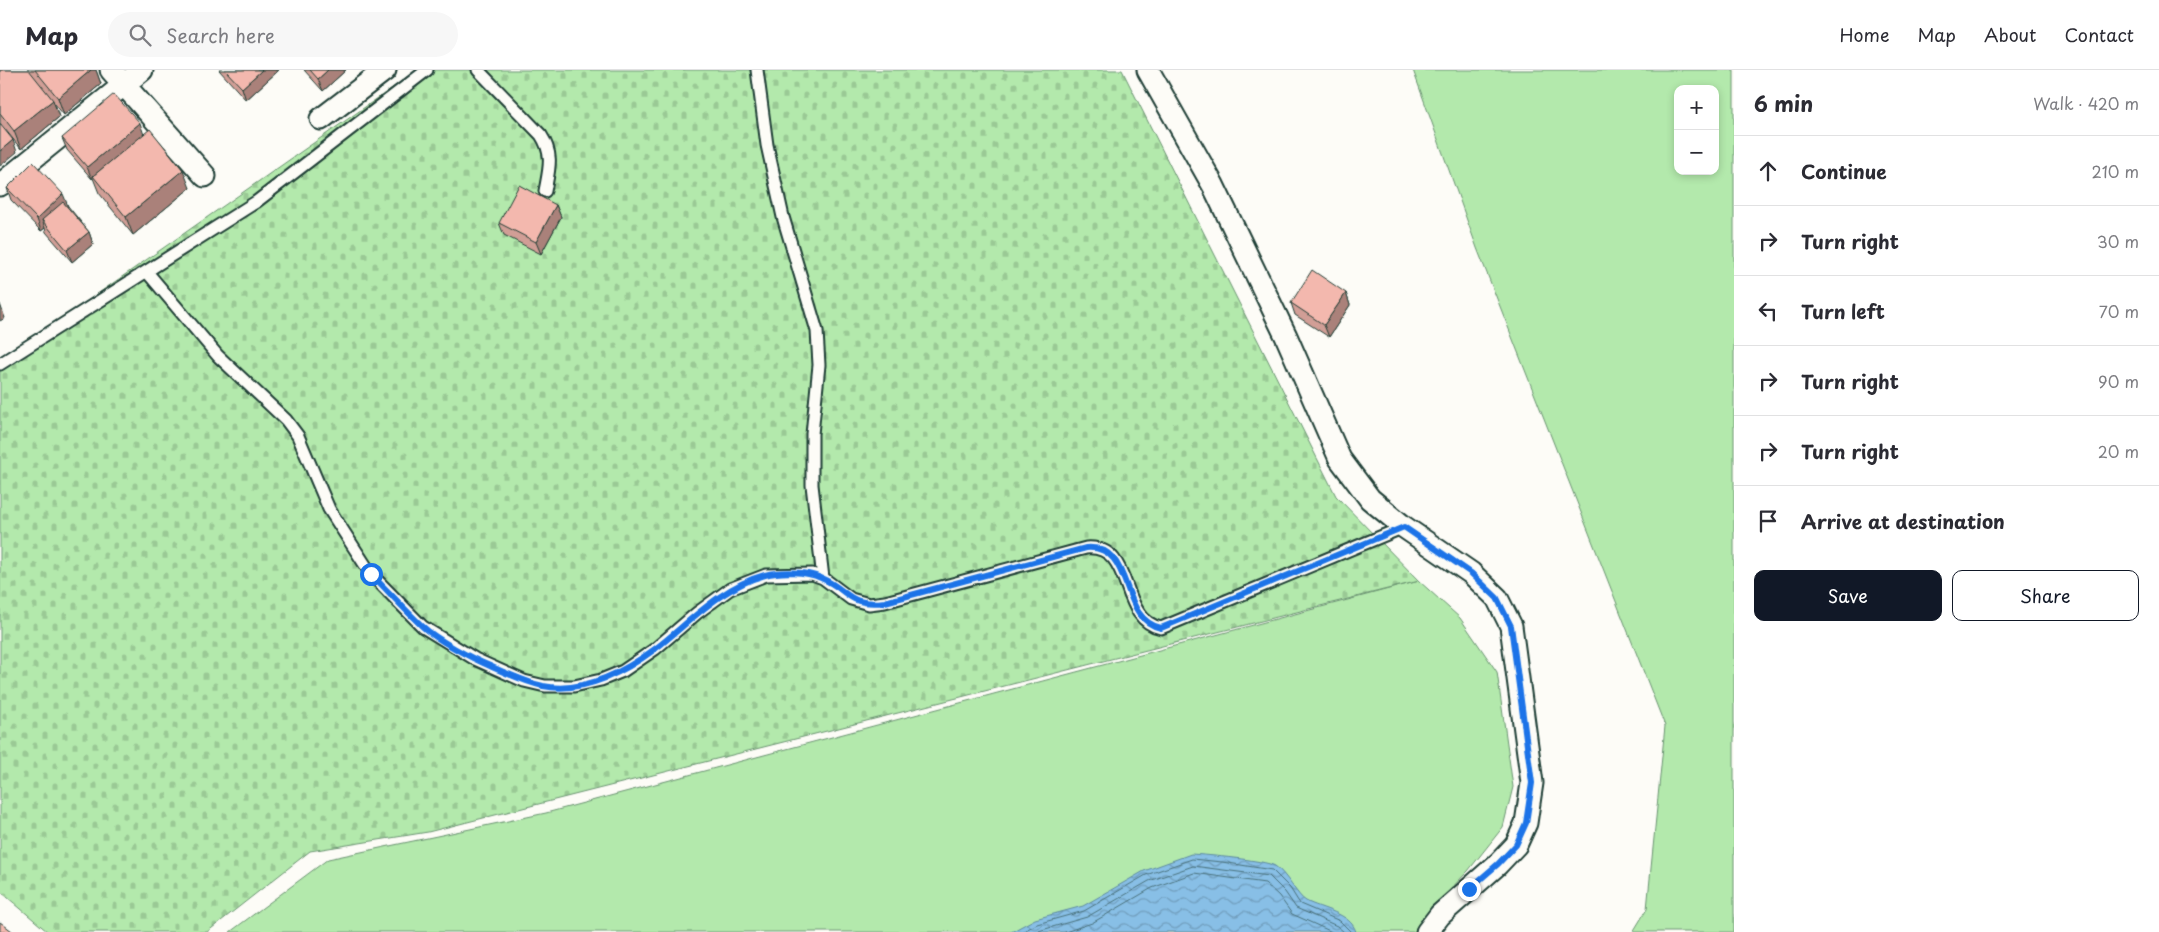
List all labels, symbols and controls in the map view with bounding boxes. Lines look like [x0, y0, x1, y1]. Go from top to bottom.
search box [108, 12, 458, 57]
text: Map [25, 17, 78, 53]
icon: search [126, 21, 154, 49]
text: Search here [166, 21, 275, 49]
text: Home [1839, 21, 1889, 48]
text: Map [1917, 21, 1956, 48]
text: About [1984, 21, 2036, 48]
text: Contact [2064, 21, 2134, 48]
map controls [1674, 85, 1719, 175]
button: + [1674, 85, 1719, 130]
text: 6 min [1754, 87, 1813, 119]
text: Walk · 420 m [2033, 91, 2139, 115]
button: − [1674, 130, 1719, 175]
icon: ahead [1754, 157, 1782, 185]
text: Continue [1801, 157, 1887, 185]
text: 210 m [2091, 159, 2139, 183]
icon: right [1754, 227, 1782, 255]
text: Turn right [1801, 227, 1899, 255]
text: 30 m [2097, 229, 2139, 253]
icon: left [1754, 297, 1782, 325]
text: Turn left [1801, 297, 1885, 325]
text: 70 m [2099, 299, 2139, 323]
icon: right [1754, 367, 1782, 395]
text: Turn right [1801, 367, 1899, 395]
text: 90 m [2098, 369, 2139, 393]
icon: right [1754, 437, 1782, 465]
text: Turn right [1801, 437, 1899, 465]
text: 20 m [2098, 439, 2139, 463]
icon: arrive [1754, 507, 1782, 535]
text: Arrive at destination [1801, 507, 2005, 535]
route start [360, 563, 383, 586]
button: Save [1754, 570, 1942, 621]
button: Share [1952, 570, 2139, 621]
route end [1458, 878, 1481, 901]

